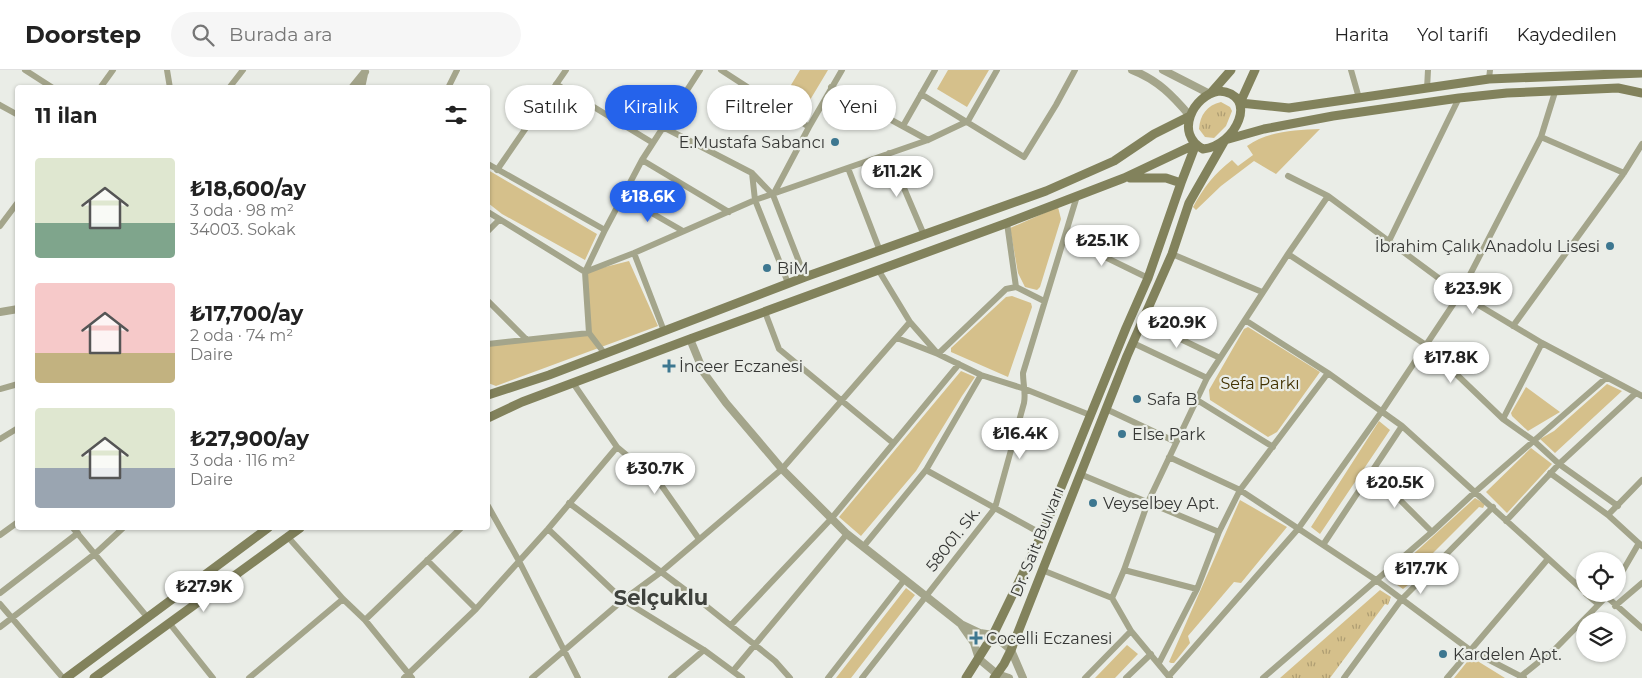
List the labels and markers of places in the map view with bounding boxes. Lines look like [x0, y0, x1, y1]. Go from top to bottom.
place label: E.Mustafa Sabancı [679, 133, 825, 152]
marker: E.Mustafa Sabancı [829, 136, 841, 148]
pin: ₺11.2K [856, 156, 938, 198]
pin: ₺18.6K [607, 180, 689, 223]
pin: ₺25.1K [1061, 224, 1143, 267]
place label: İbrahim Çalık Anadolu Lisesi [1375, 237, 1600, 256]
marker: İbrahim Çalık Anadolu Lisesi [1604, 240, 1616, 252]
place label: BiM [777, 259, 809, 278]
marker: BiM [761, 262, 773, 274]
pin: ₺23.9K [1432, 272, 1514, 315]
pin: ₺20.9K [1136, 306, 1218, 349]
pin: ₺17.8K [1410, 342, 1492, 384]
place label: İnceer Eczanesi [679, 357, 803, 376]
marker: İnceer Eczanesi [663, 360, 675, 372]
place label: Safa B [1147, 390, 1197, 409]
marker: Safa B [1131, 393, 1143, 405]
pin: ₺16.4K [979, 418, 1061, 460]
place label: Else Park [1132, 425, 1206, 444]
marker: Else Park [1116, 428, 1128, 440]
pin: ₺30.7K [614, 452, 696, 495]
pin: ₺20.5K [1354, 466, 1436, 509]
place label: Veyselbey Apt. [1103, 494, 1219, 513]
marker: Veyselbey Apt. [1087, 497, 1099, 509]
pin: ₺17.7K [1380, 552, 1462, 595]
pin: ₺27.9K [163, 570, 245, 613]
place label: Cocelli Eczanesi [986, 629, 1112, 648]
marker: Cocelli Eczanesi [970, 632, 982, 644]
place label: Kardelen Apt. [1453, 645, 1562, 664]
marker: Kardelen Apt. [1437, 648, 1449, 660]

